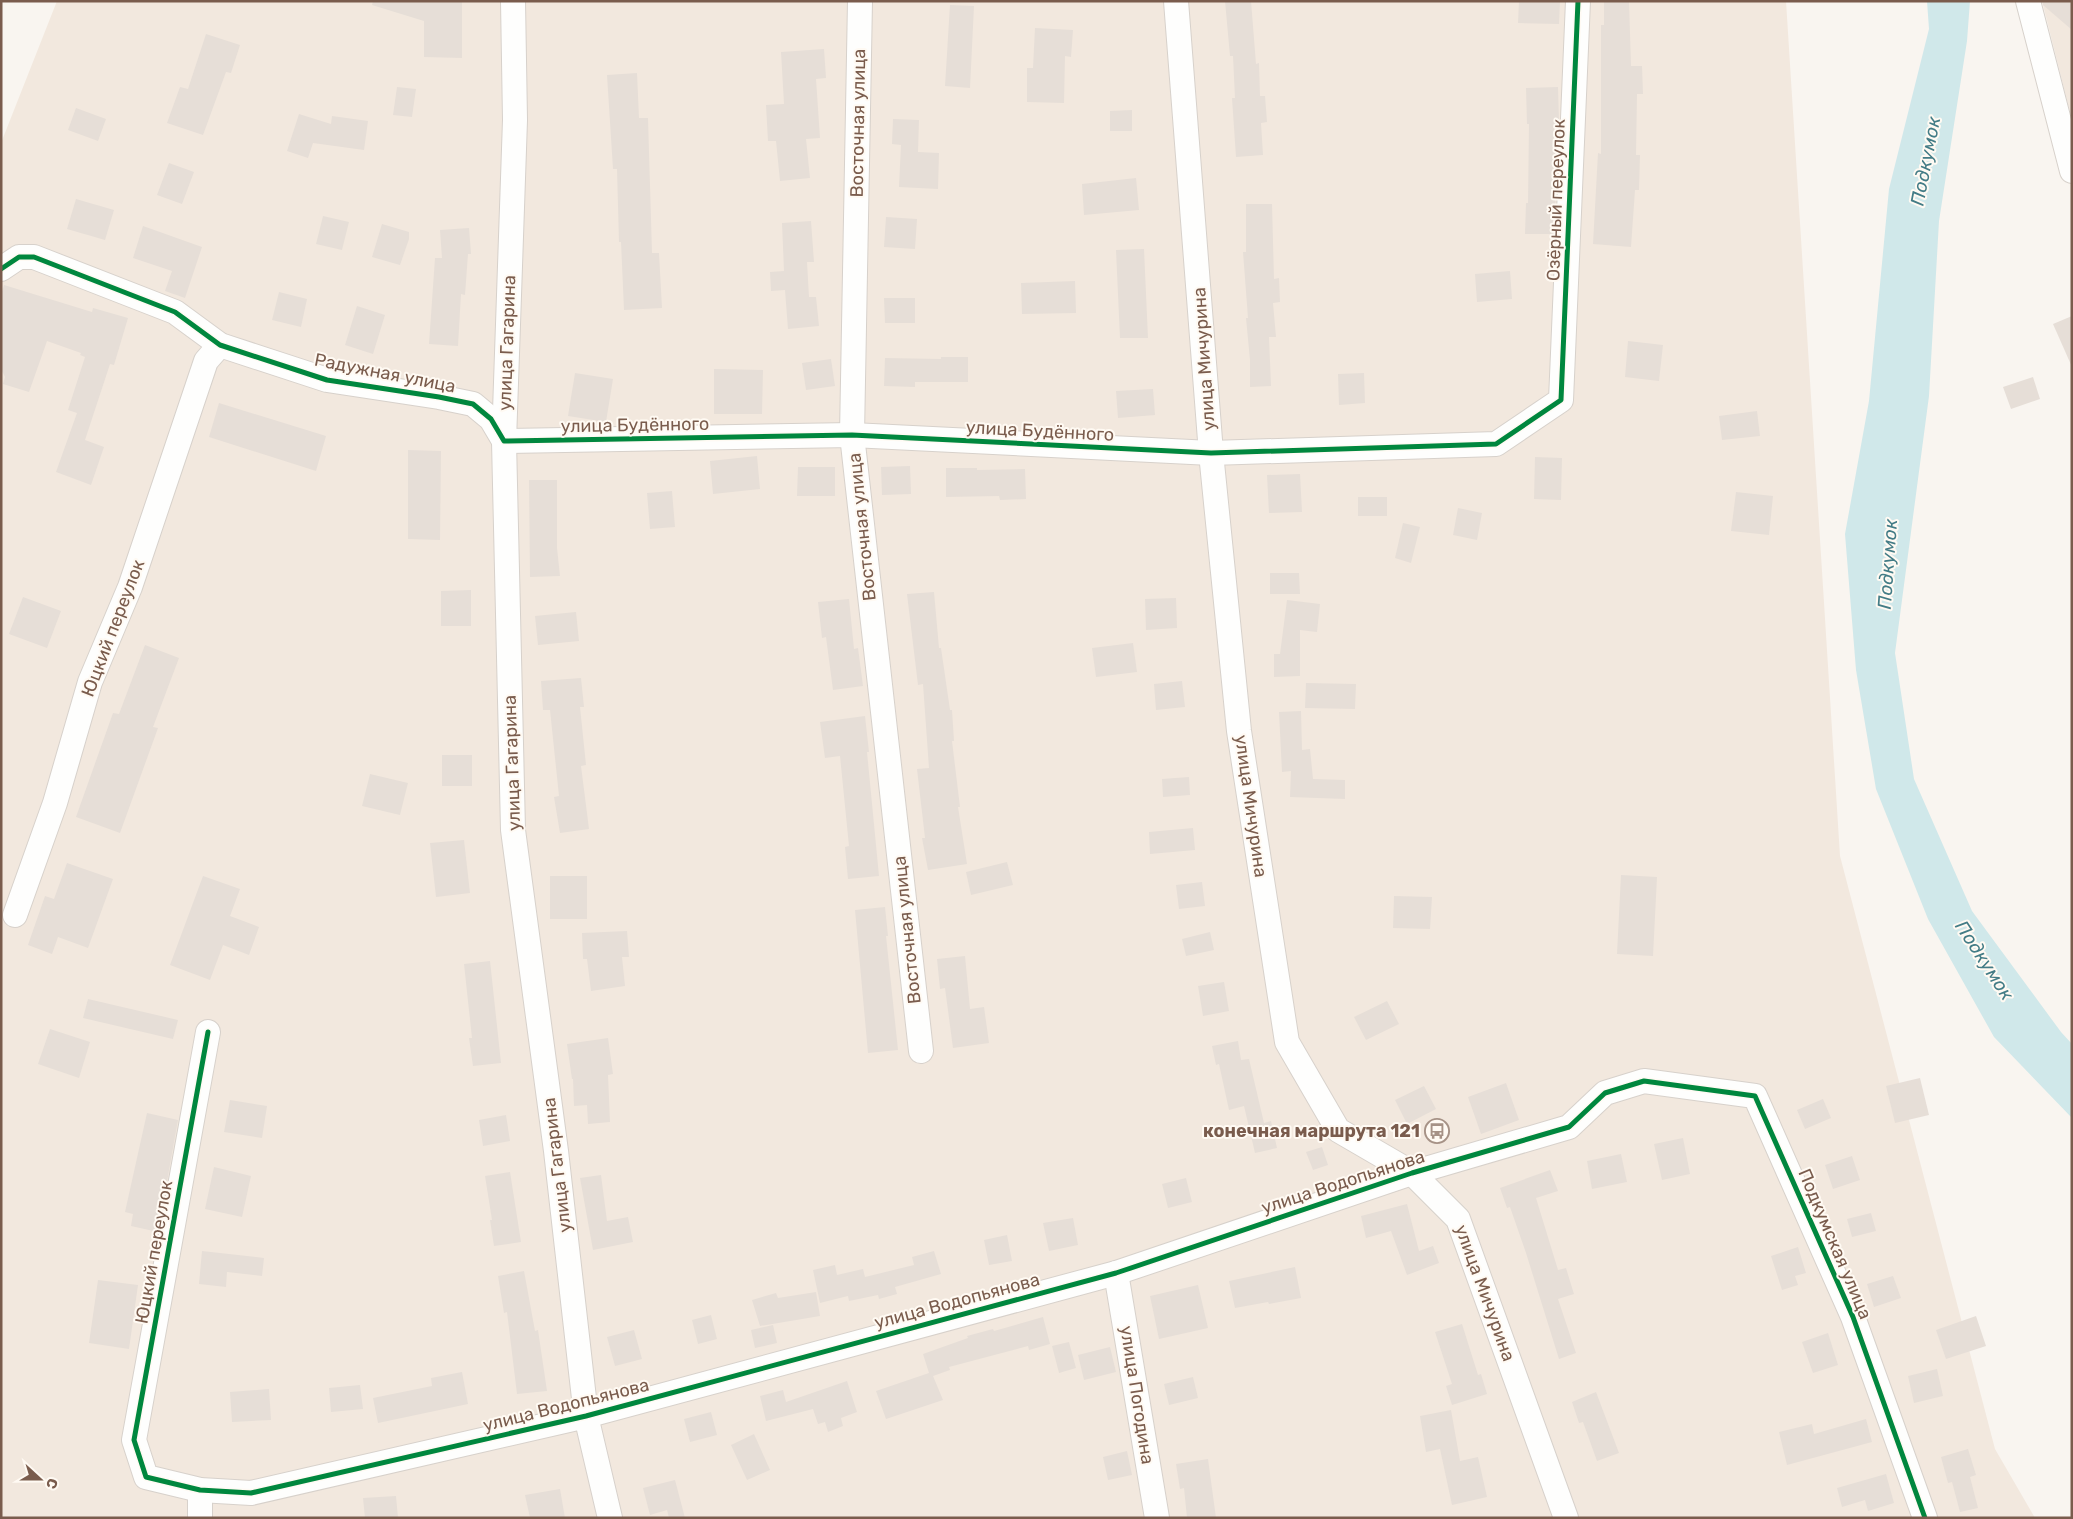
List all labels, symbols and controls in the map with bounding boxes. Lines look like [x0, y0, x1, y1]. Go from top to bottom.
street label: Восточная улица [846, 48, 870, 198]
water label: Подкумок [1906, 114, 1946, 207]
street label: Озёрный переулок [1542, 118, 1570, 281]
street label: улица Гагарина [494, 275, 520, 411]
street label: улица Мичурина [1188, 287, 1220, 431]
street label: Радужная улица [313, 349, 457, 397]
street label: улица Будённого [561, 413, 709, 437]
street label: улица Будённого [965, 416, 1115, 446]
street label: Восточная улица [843, 452, 881, 602]
water label: Подкумок [1873, 517, 1902, 610]
street label: Юцкий переулок [77, 556, 149, 700]
street label: улица Гагарина [499, 695, 525, 831]
street label: улица Мичурина [1230, 733, 1272, 879]
street label: Восточная улица [888, 855, 926, 1005]
water label: Подкумок [1950, 916, 2019, 1005]
street label: улица Гагарина [538, 1096, 576, 1234]
bus stop icon: конечная маршрута 121 [1424, 1118, 1450, 1144]
place label: конечная маршрута 121 [1203, 1120, 1420, 1142]
street label: улица Водопьянова [1259, 1145, 1427, 1219]
street label: Подкумская улица [1793, 1165, 1877, 1323]
street label: Юцкий переулок [131, 1178, 177, 1325]
street label: улица Мичурина [1450, 1222, 1520, 1364]
street label: улица Водопьянова [872, 1268, 1042, 1334]
street label: улица Погодина [1115, 1324, 1159, 1466]
street label: улица Водопьянова [481, 1374, 651, 1436]
north arrow [15, 1454, 65, 1504]
text: С [42, 1476, 61, 1491]

